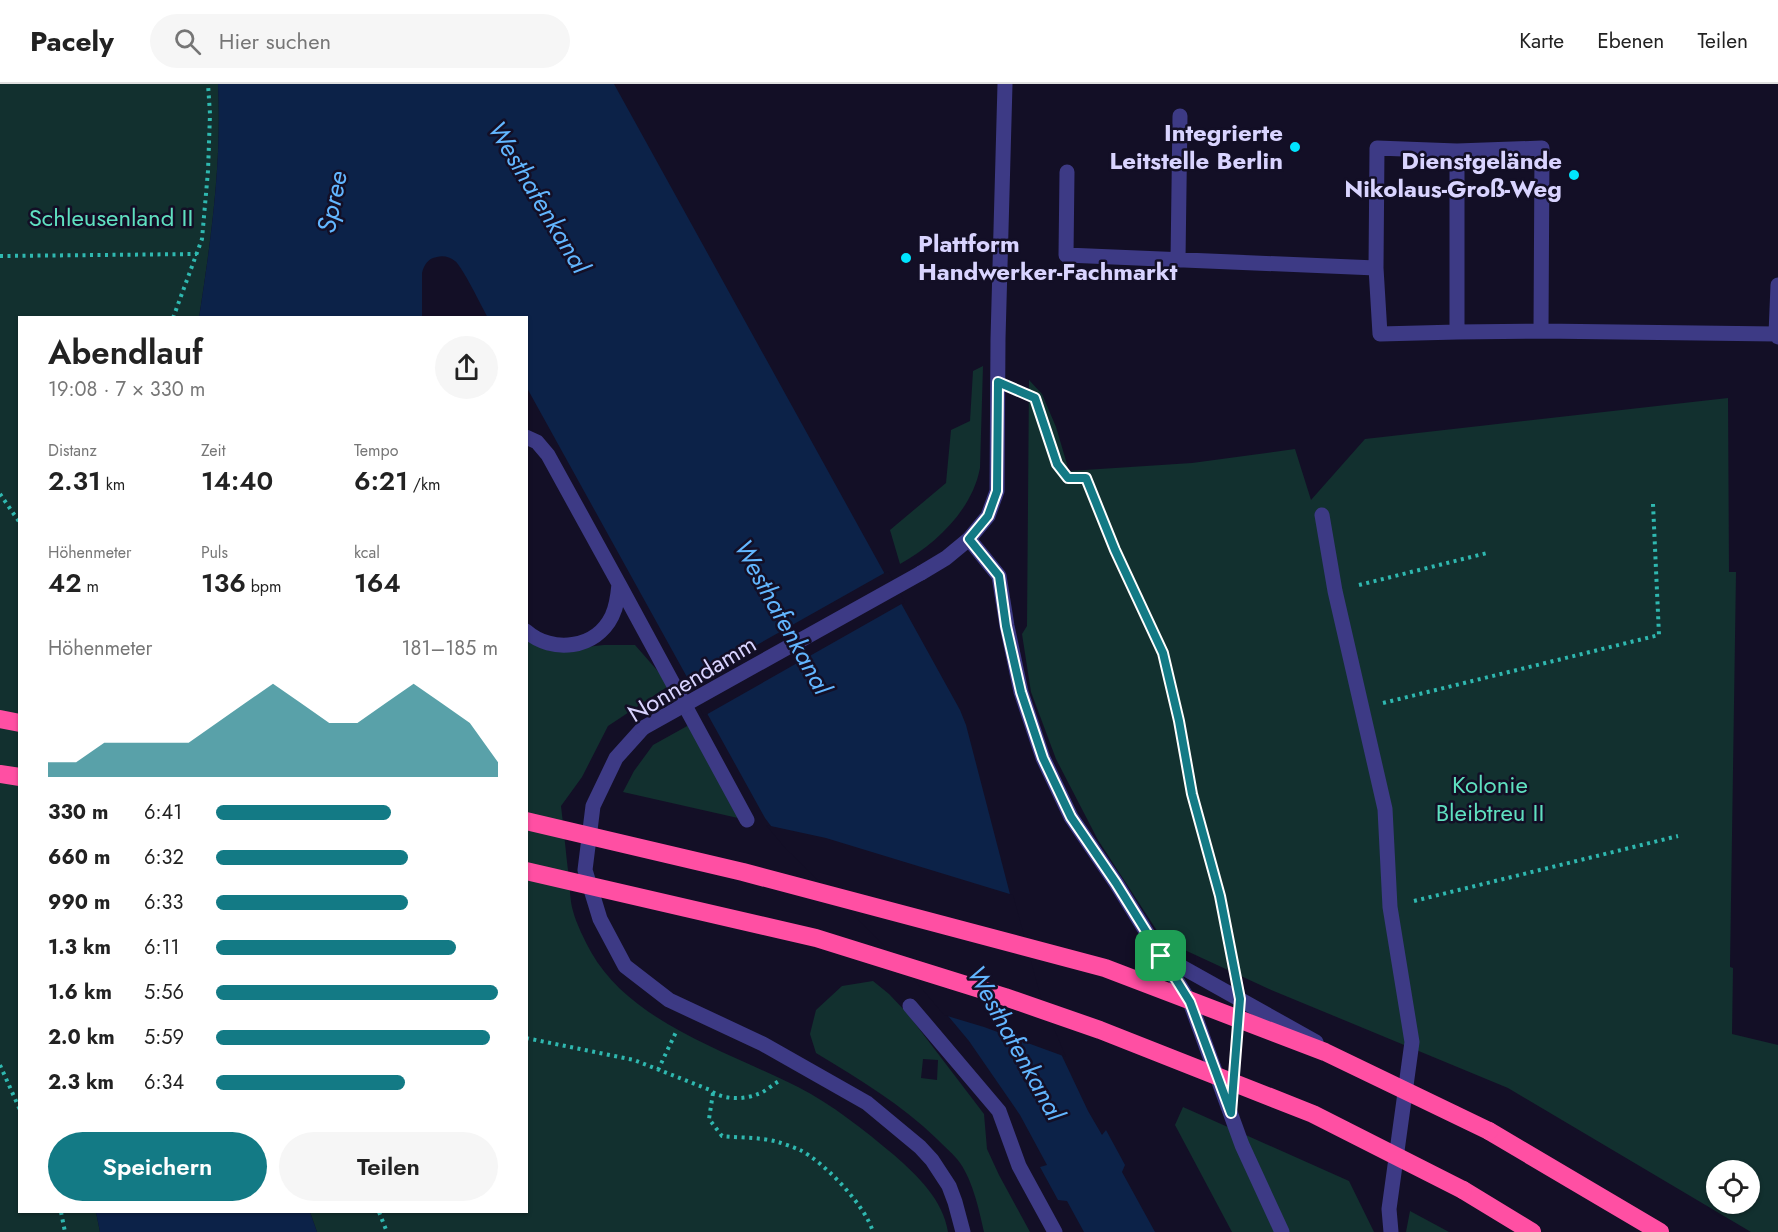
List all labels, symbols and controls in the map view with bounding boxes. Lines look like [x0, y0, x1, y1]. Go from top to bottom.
search box [150, 14, 570, 68]
text: Pacely [30, 21, 114, 62]
icon: search [171, 25, 204, 58]
text: Hier suchen [219, 25, 331, 57]
text: Karte [1519, 26, 1564, 56]
text: Ebenen [1597, 26, 1664, 56]
text: Teilen [1697, 26, 1748, 56]
water label: Westhafenkanal [478, 113, 600, 282]
place label: Integrierte Leitstelle Berlin [1110, 115, 1283, 178]
marker: Integrierte Leitstelle Berlin [1288, 140, 1302, 154]
place label: Dienstgelände Nikolaus-Groß-Weg [1344, 143, 1562, 206]
water label: Spree [307, 167, 357, 237]
marker: Dienstgelände Nikolaus-Groß-Weg [1567, 168, 1581, 182]
park label: Schleusenland II [29, 200, 193, 235]
place label: Plattform Handwerker-Fachmarkt [918, 226, 1178, 289]
marker: Plattform Handwerker-Fachmarkt [899, 251, 913, 265]
text: Abendlauf [48, 329, 203, 376]
button: share [435, 336, 498, 399]
text: 19:08 · 7 × 330 m [48, 375, 205, 404]
text: Distanz [48, 439, 97, 462]
text: Zeit [201, 439, 225, 462]
text: Tempo [354, 439, 398, 462]
text: 2.31 [48, 462, 101, 500]
text: 14:40 [201, 462, 273, 500]
text: 6:21 [354, 462, 408, 500]
text: km [101, 473, 125, 496]
text: /km [408, 473, 441, 496]
water label: Westhafenkanal [725, 533, 842, 703]
text: Höhenmeter [48, 541, 132, 564]
text: Puls [201, 541, 228, 564]
text: kcal [354, 541, 380, 564]
text: 42 [48, 564, 82, 602]
text: 136 [201, 564, 246, 602]
text: 164 [354, 564, 401, 602]
text: m [82, 575, 99, 598]
text: bpm [246, 575, 281, 598]
street label: Nonnendamm [621, 626, 763, 731]
text: Höhenmeter [48, 634, 152, 663]
text: 181–185 m [401, 634, 498, 663]
park label: Kolonie Bleibtreu II [1436, 767, 1544, 830]
text: 330 m [48, 798, 108, 827]
text: 6:41 [144, 798, 182, 827]
text: 660 m [48, 843, 110, 872]
text: 6:32 [144, 843, 184, 872]
text: 990 m [48, 888, 110, 917]
text: 6:33 [144, 888, 183, 917]
pin [1135, 930, 1186, 981]
text: 1.3 km [48, 933, 111, 962]
text: 6:11 [144, 933, 180, 962]
icon: arrive [1144, 939, 1177, 972]
water label: Westhafenkanal [958, 959, 1075, 1129]
text: 1.6 km [48, 978, 112, 1007]
text: 5:56 [144, 978, 184, 1007]
text: 2.0 km [48, 1023, 115, 1052]
text: 5:59 [144, 1023, 184, 1052]
text: 2.3 km [48, 1068, 114, 1097]
text: 6:34 [144, 1068, 184, 1097]
button: Speichern [48, 1132, 267, 1201]
button: Teilen [279, 1132, 498, 1201]
map controls [1706, 1160, 1760, 1214]
button: locate [1706, 1160, 1760, 1214]

